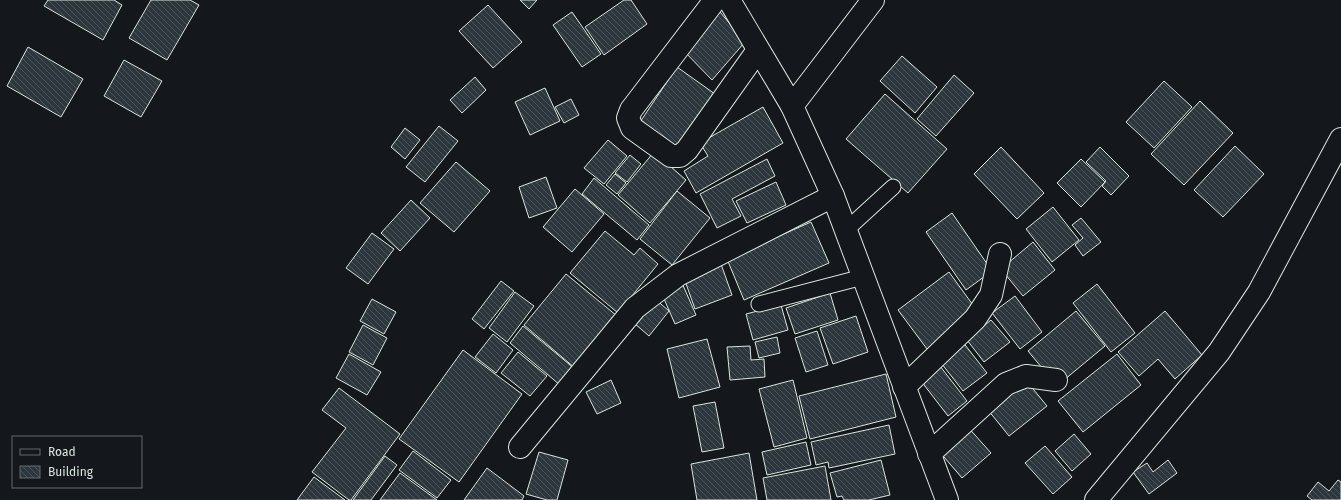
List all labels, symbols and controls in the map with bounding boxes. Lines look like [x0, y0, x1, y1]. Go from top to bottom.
legend [12, 436, 142, 488]
text: Road [48, 445, 76, 459]
text: Building [48, 465, 94, 479]

